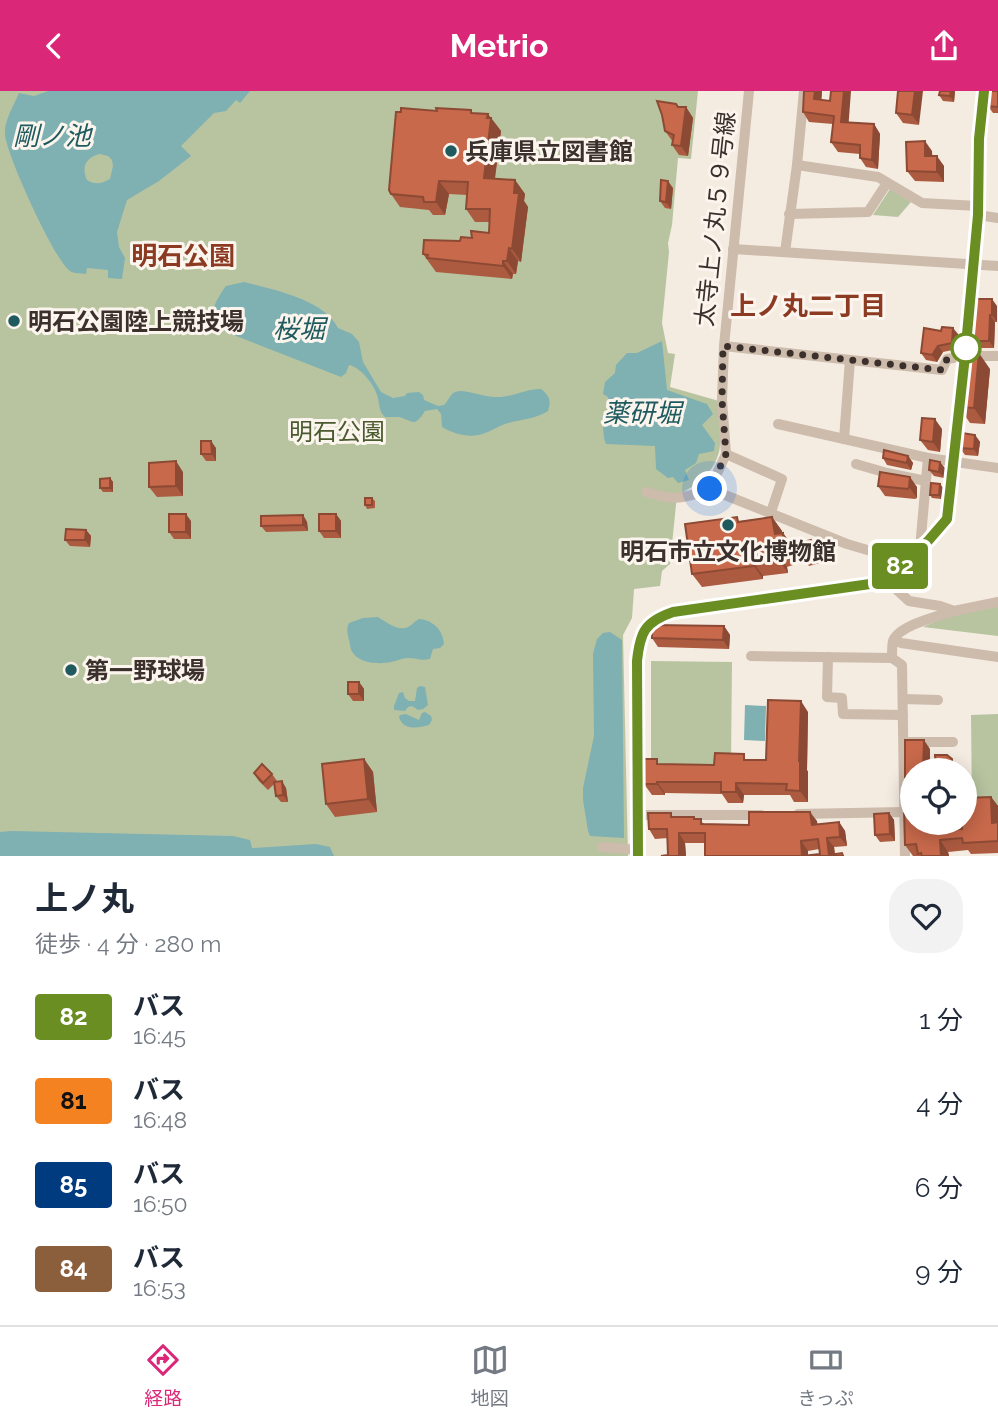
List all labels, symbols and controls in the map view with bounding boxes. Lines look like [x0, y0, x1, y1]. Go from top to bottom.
icon: back [35, 27, 73, 65]
text: Metrio [450, 27, 548, 64]
icon: share [925, 27, 963, 65]
street label: 太寺上ノ丸５９号線 [689, 110, 741, 328]
water label: 剛ノ池 [13, 121, 94, 151]
place label: 兵庫県立図書館 [465, 137, 633, 166]
marker: 兵庫県立図書館 [443, 143, 459, 159]
district label: 明石公園 [131, 241, 235, 271]
district label: 上ノ丸二丁目 [730, 291, 886, 321]
place label: 明石公園陸上競技場 [28, 307, 244, 336]
marker: 明石公園陸上競技場 [6, 313, 22, 329]
water label: 桜堀 [273, 314, 329, 344]
unlabelled marker [951, 333, 981, 363]
water label: 薬研堀 [603, 398, 685, 428]
park label: 明石公園 [289, 417, 385, 446]
your location [692, 471, 727, 506]
marker: 明石市立文化博物館 [720, 517, 736, 533]
place label: 明石市立文化博物館 [620, 537, 836, 566]
line badge: 82 [869, 543, 932, 589]
text: 82 [886, 551, 914, 580]
place label: 第一野球場 [85, 656, 205, 685]
marker: 第一野球場 [63, 662, 79, 678]
map controls [900, 758, 977, 835]
button: locate [900, 758, 977, 835]
text: 上ノ丸 [35, 879, 134, 918]
button: heart [889, 879, 963, 953]
text: 徒歩 · 4 分 · 280 m [35, 930, 221, 957]
text: バス [133, 991, 185, 1021]
text: 82 [59, 1002, 88, 1031]
text: 1 分 [919, 1005, 963, 1035]
text: 16:45 [133, 1022, 186, 1049]
text: バス [133, 1075, 185, 1105]
text: 81 [60, 1086, 87, 1115]
text: 4 分 [916, 1089, 963, 1119]
text: 16:48 [133, 1106, 187, 1133]
text: バス [133, 1159, 185, 1189]
text: 85 [60, 1170, 87, 1199]
text: 6 分 [915, 1173, 963, 1203]
text: 16:50 [133, 1190, 188, 1217]
text: バス [133, 1243, 185, 1273]
text: 84 [59, 1254, 88, 1283]
text: 9 分 [915, 1257, 963, 1287]
text: 16:53 [133, 1274, 186, 1301]
tab: 経路 [144, 1341, 182, 1410]
tab: 地図 [471, 1341, 509, 1410]
tab: きっぷ [797, 1341, 854, 1410]

